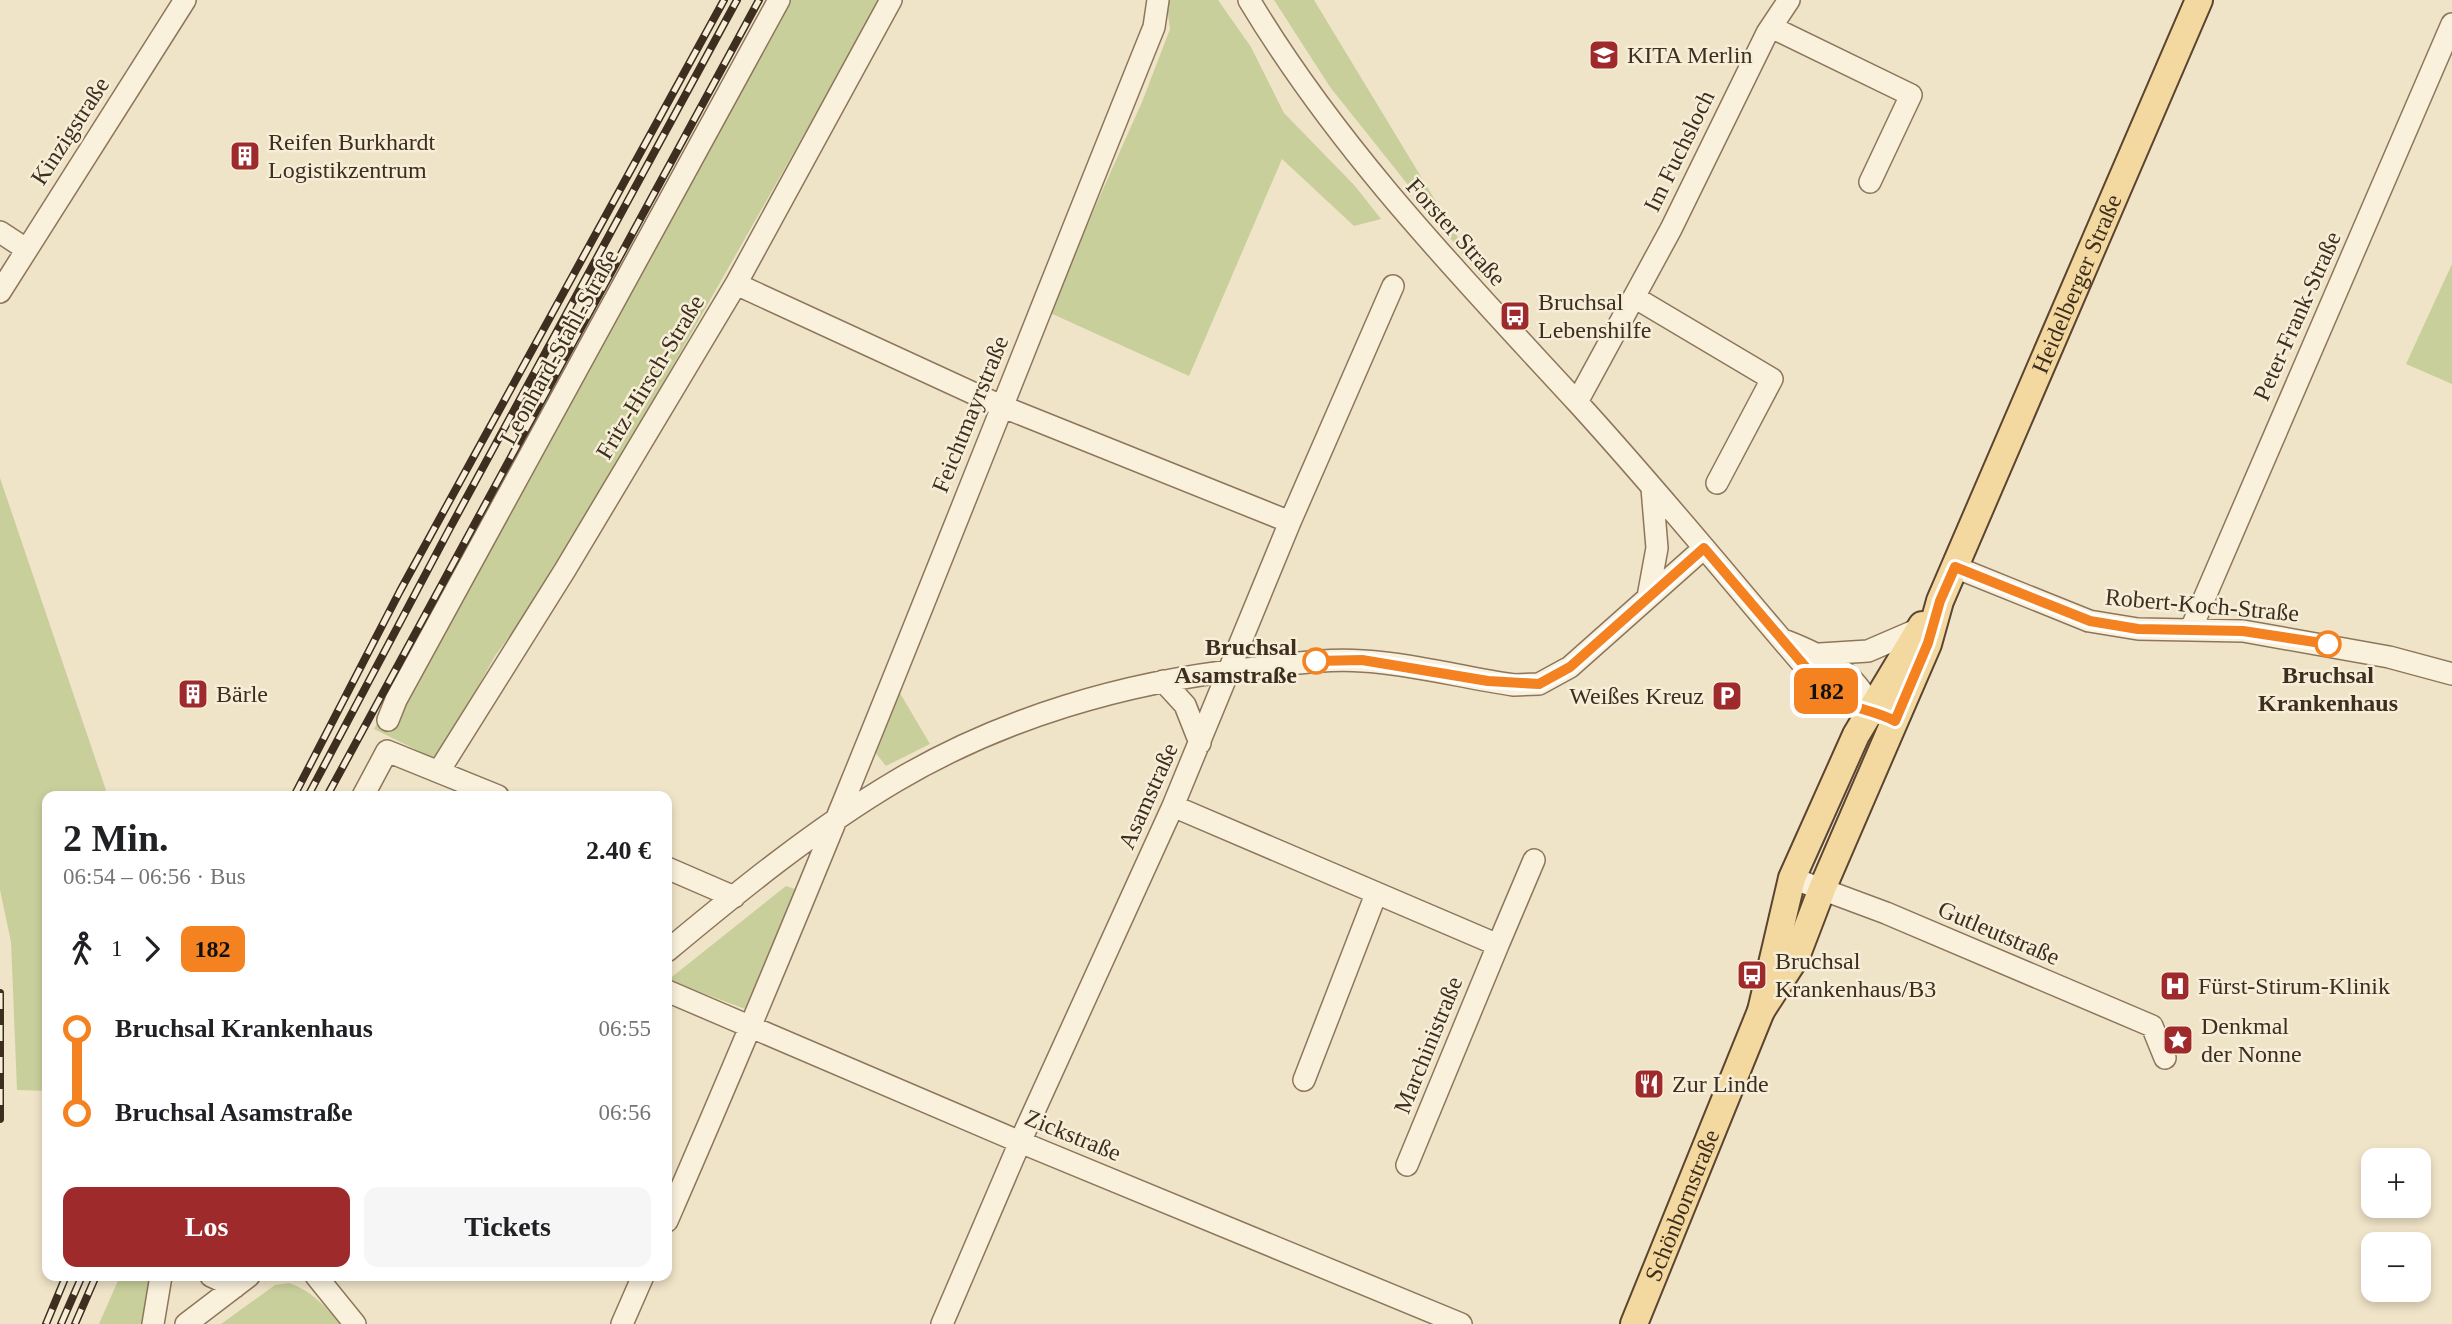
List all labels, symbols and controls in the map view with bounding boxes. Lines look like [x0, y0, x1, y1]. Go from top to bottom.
school or university icon: KITA Merlin [1587, 38, 1621, 72]
place label: KITA Merlin [1627, 42, 1752, 68]
street label: Kinzigstraße [26, 72, 114, 190]
street label: Im Fuchsloch [1639, 86, 1719, 216]
place label: Reifen Burkhardt Logistikzentrum [268, 129, 436, 183]
building icon: Reifen Burkhardt Logistikzentrum [228, 139, 262, 173]
street label: Forster Straße [1401, 173, 1511, 291]
street label: Heidelberger Straße [2027, 191, 2127, 377]
street label: Peter-Frank-Straße [2248, 228, 2346, 404]
street label: Leonhard-Stahl-Straße [495, 245, 623, 449]
place label: Bruchsal Lebenshilfe [1538, 289, 1651, 343]
street label: Fritz-Hirsch-Straße [591, 290, 709, 464]
bus stop icon: Bruchsal Lebenshilfe [1498, 299, 1532, 333]
street label: Feichtmayrstraße [927, 332, 1013, 496]
street label: Robert-Koch-Straße [2104, 584, 2300, 626]
marker: Bruchsal Krankenhaus [2315, 631, 2341, 657]
place label: Bruchsal Asamstraße [1174, 634, 1297, 688]
marker: Bruchsal Asamstraße [1303, 648, 1329, 674]
place label: Bruchsal Krankenhaus [2258, 662, 2398, 716]
line badge: 182 [1786, 668, 1866, 714]
building icon: Bärle [176, 677, 210, 711]
text: 182 [1808, 678, 1844, 704]
parking icon: Weißes Kreuz [1710, 679, 1744, 713]
place label: Bärle [216, 681, 268, 707]
place label: Weißes Kreuz [1569, 683, 1704, 709]
street label: Asamstraße [1113, 739, 1183, 853]
text: 2 Min. [63, 817, 169, 859]
text: 2.40 € [586, 836, 651, 865]
text: 06:54 – 06:56 · Bus [63, 864, 246, 889]
street label: Gutleutstraße [1934, 896, 2064, 970]
icon: walk [63, 930, 101, 968]
icon: forward [133, 930, 171, 968]
text: 1 [111, 936, 123, 961]
text: 182 [195, 936, 231, 962]
place label: Bruchsal Krankenhaus/B3 [1775, 948, 1936, 1002]
bus stop icon: Bruchsal Krankenhaus/B3 [1735, 958, 1769, 992]
hospital icon: Fürst-Stirum-Klinik [2158, 969, 2192, 1003]
street label: Marchinistraße [1389, 973, 1467, 1117]
place label: Fürst-Stirum-Klinik [2198, 973, 2390, 999]
place label: Denkmal der Nonne [2201, 1013, 2302, 1067]
text: Bruchsal Krankenhaus [115, 1014, 373, 1043]
text: 06:55 [599, 1016, 651, 1041]
place icon: Denkmal der Nonne [2161, 1023, 2195, 1057]
restaurant icon: Zur Linde [1632, 1067, 1666, 1101]
place label: Zur Linde [1672, 1071, 1769, 1097]
text: Bruchsal Asamstraße [115, 1098, 353, 1127]
text: 06:56 [599, 1100, 651, 1125]
street label: Zickstraße [1021, 1104, 1125, 1166]
street label: Schönbornstraße [1640, 1126, 1725, 1285]
map controls [2361, 1148, 2431, 1302]
button: + [2361, 1148, 2431, 1218]
button: Los [63, 1187, 350, 1267]
button: Tickets [364, 1187, 651, 1267]
button: − [2361, 1232, 2431, 1302]

